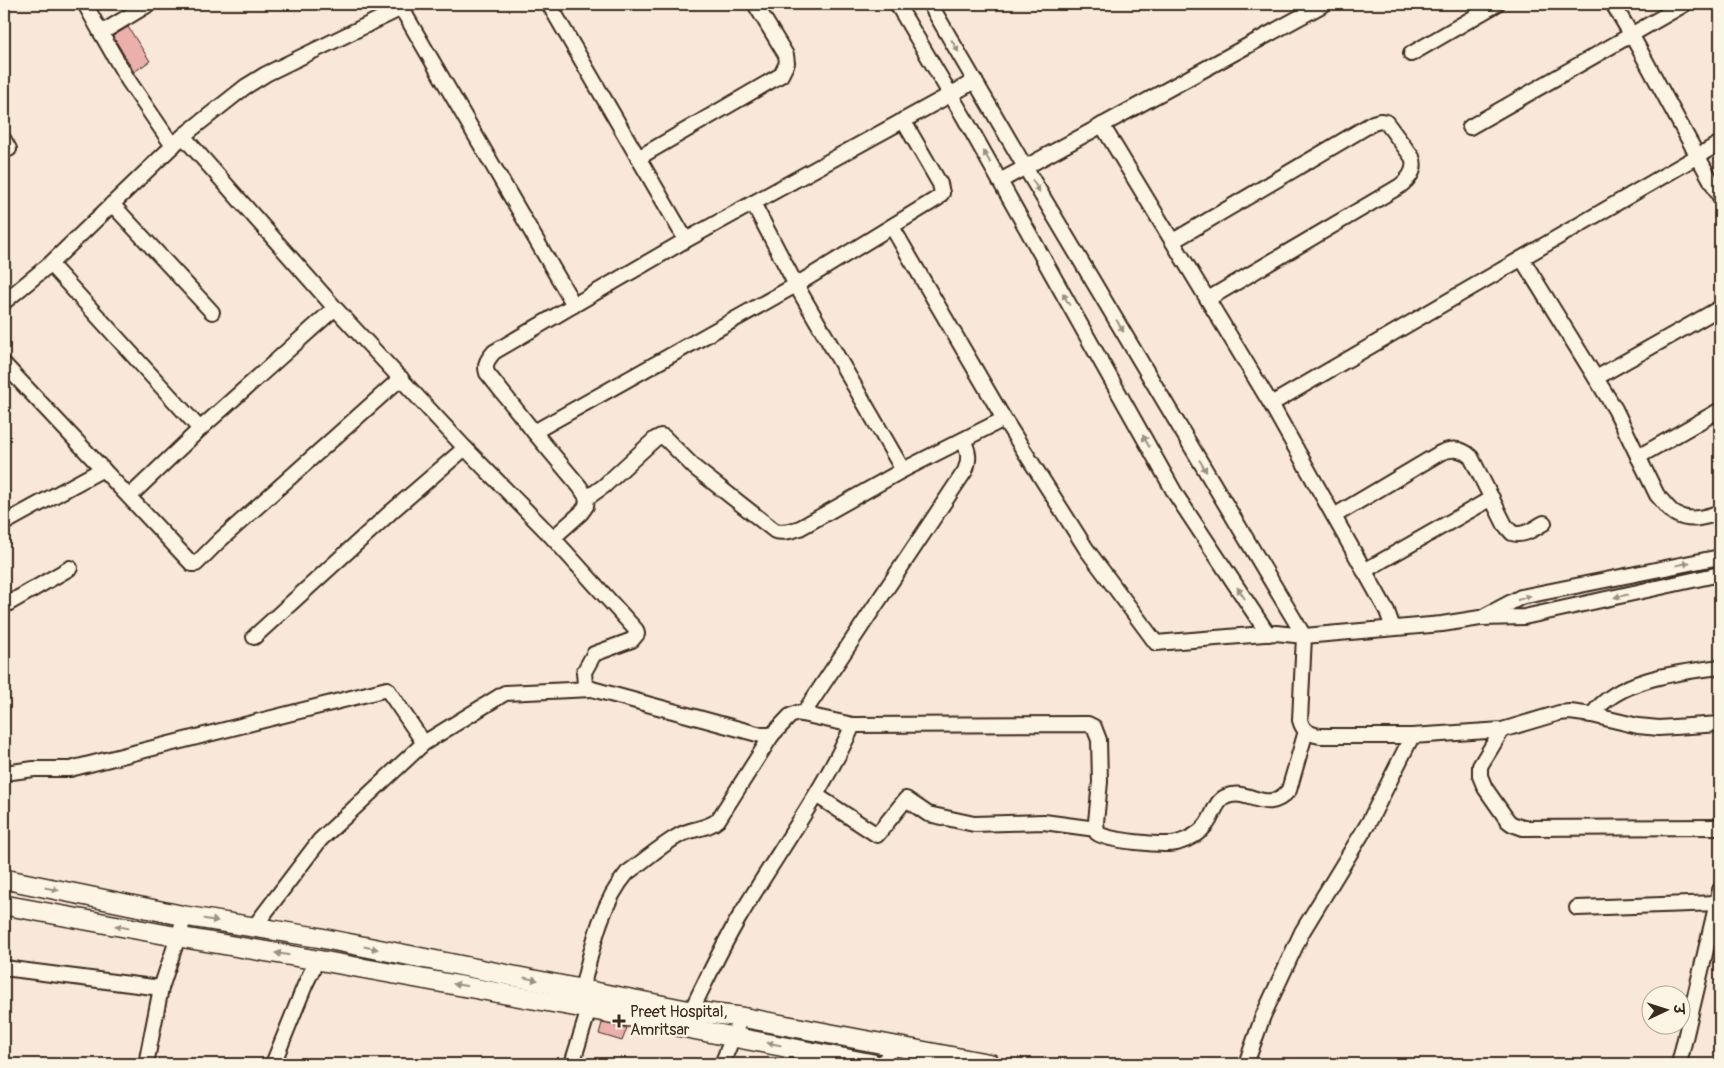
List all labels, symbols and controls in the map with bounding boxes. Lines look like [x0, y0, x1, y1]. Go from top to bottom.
one-way arrow [950, 39, 959, 53]
one-way arrow [983, 150, 991, 165]
one-way arrow [1032, 180, 1041, 193]
one-way arrow [1062, 292, 1071, 306]
one-way arrow [1115, 319, 1124, 333]
one-way arrow [1142, 433, 1150, 448]
one-way arrow [1198, 459, 1207, 472]
one-way arrow [1676, 560, 1692, 568]
one-way arrow [1236, 587, 1246, 600]
one-way arrow [1613, 592, 1629, 600]
one-way arrow [1517, 593, 1532, 601]
one-way arrow [44, 885, 60, 893]
one-way arrow [203, 916, 219, 924]
one-way arrow [114, 922, 130, 930]
one-way arrow [363, 944, 379, 952]
one-way arrow [274, 950, 290, 958]
one-way arrow [523, 975, 539, 983]
one-way arrow [451, 981, 467, 989]
north arrow [1642, 986, 1692, 1036]
place label: Preet Hospital, Amritsar [630, 1002, 728, 1040]
text: उ [1670, 1002, 1687, 1016]
marker: Preet Hospital, Amritsar [612, 1014, 626, 1028]
one-way arrow [766, 1040, 782, 1048]

